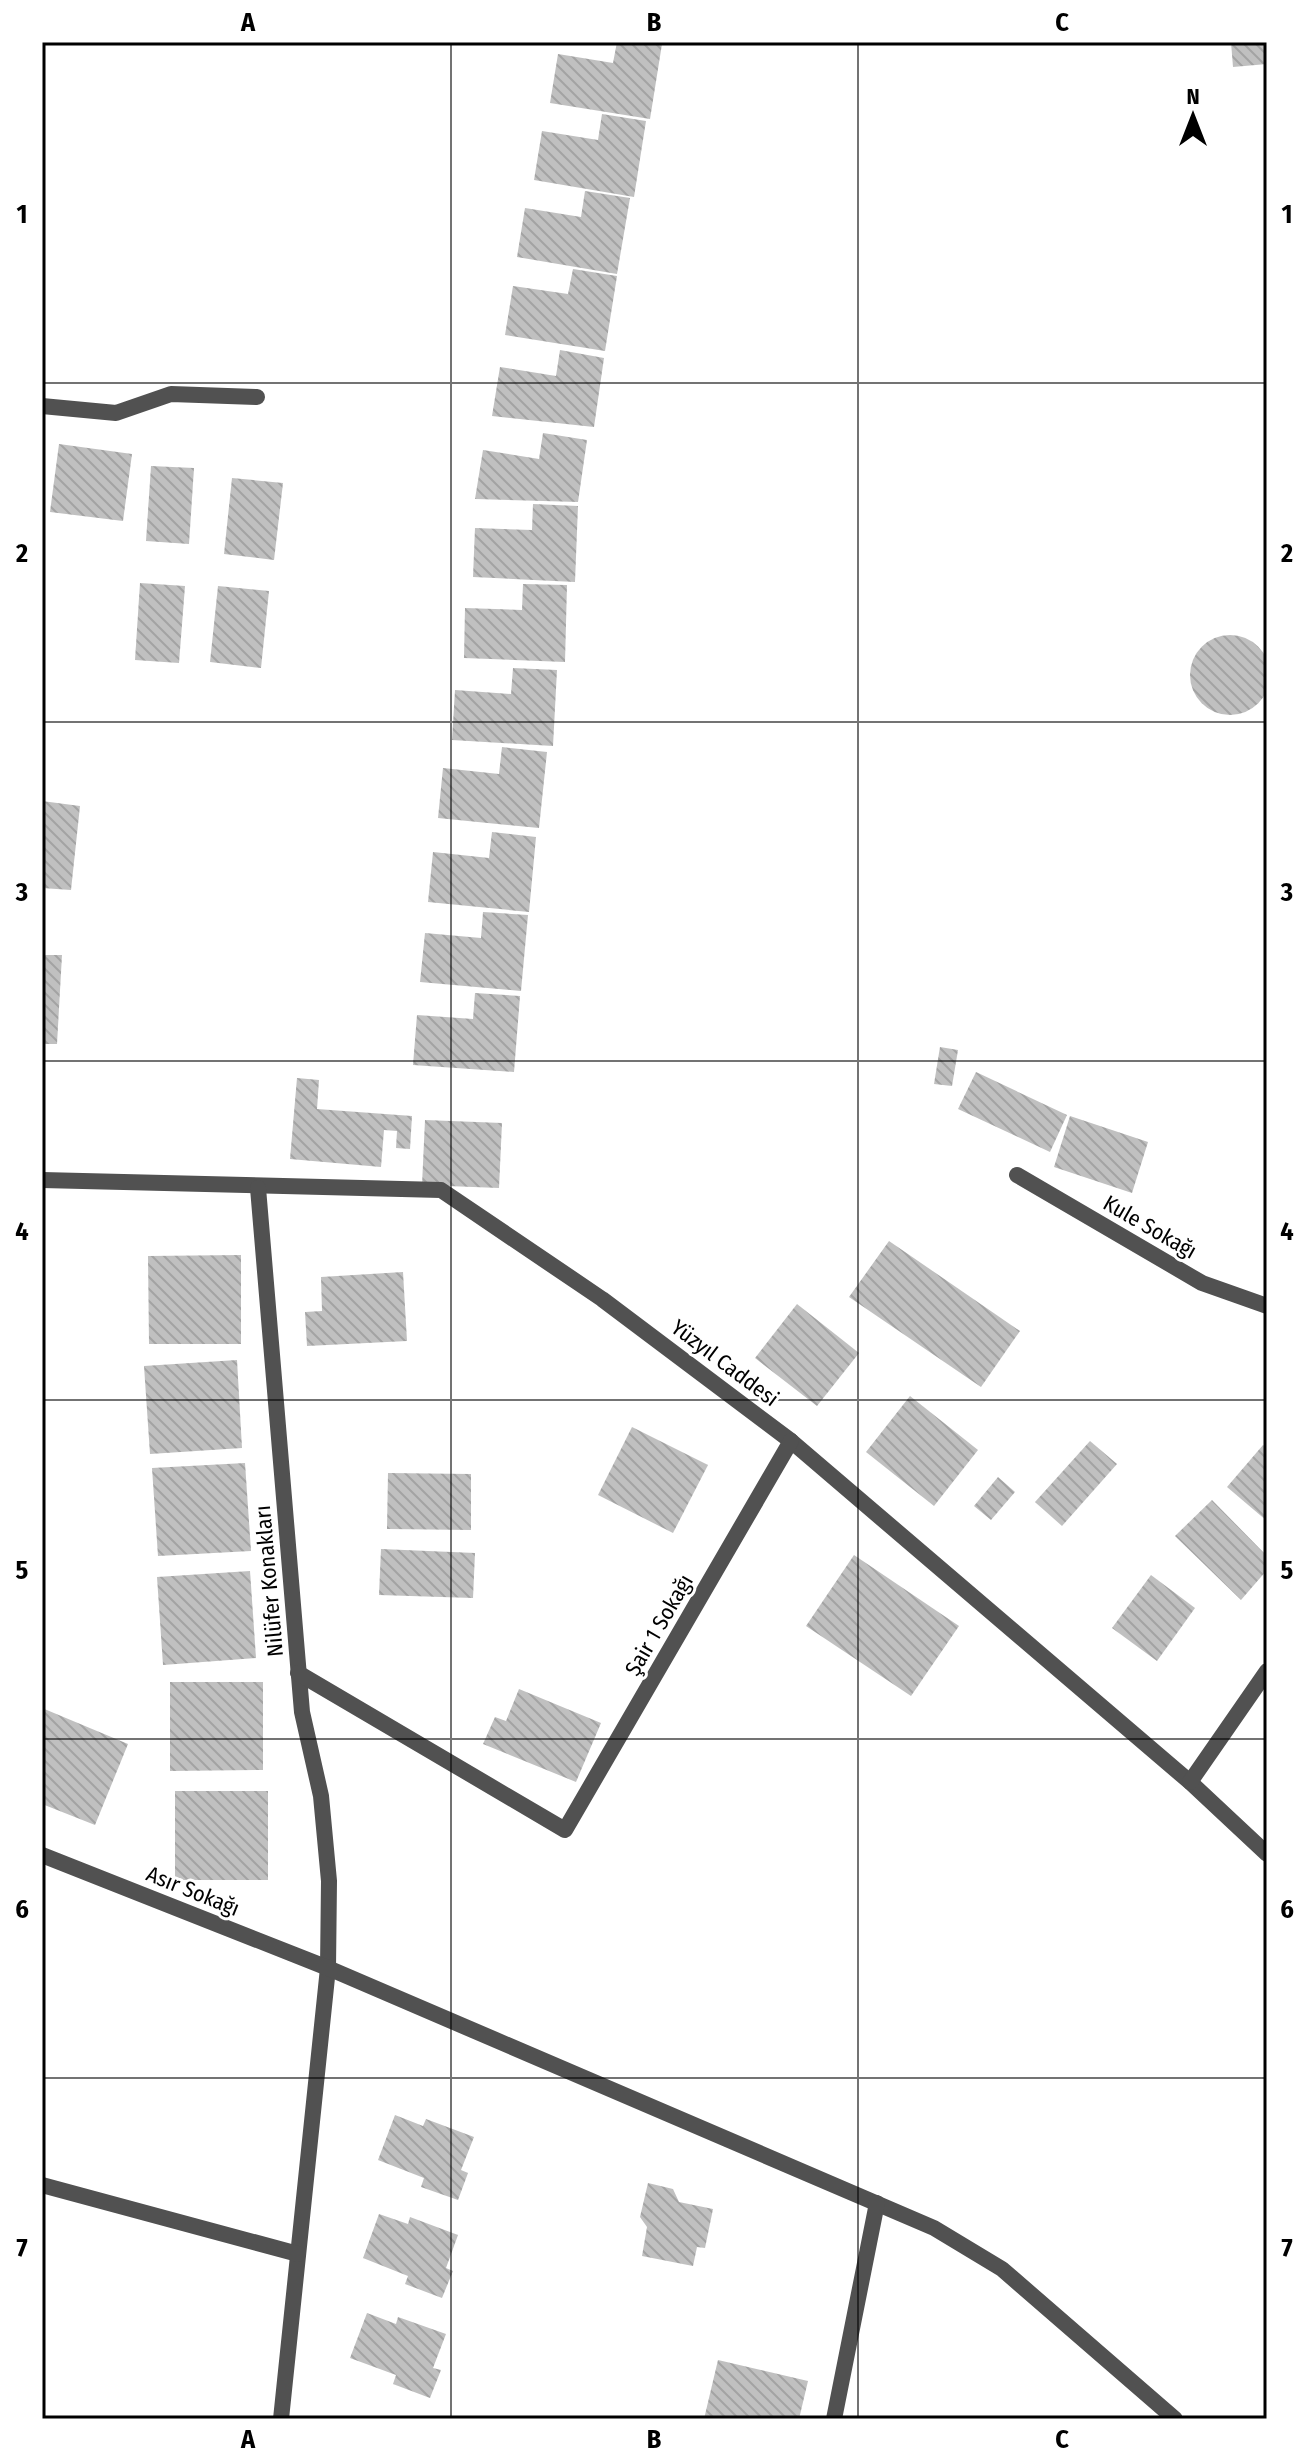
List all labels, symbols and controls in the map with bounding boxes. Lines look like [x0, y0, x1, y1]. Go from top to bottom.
text: A [240, 7, 256, 38]
text: B [647, 7, 662, 38]
text: C [1055, 7, 1069, 38]
north arrow [1153, 76, 1233, 156]
text: N [1186, 83, 1200, 110]
text: 1 [17, 199, 28, 230]
text: 1 [1282, 199, 1293, 230]
text: 2 [15, 538, 28, 569]
text: 2 [1280, 538, 1293, 569]
text: 3 [15, 877, 28, 908]
text: 3 [1280, 877, 1293, 908]
street label: Kule Sokağı [1098, 1189, 1202, 1265]
text: 4 [15, 1216, 29, 1247]
text: 4 [1280, 1216, 1294, 1247]
street label: Yüzyıl Caddesi [666, 1314, 784, 1412]
street label: Nilüfer Konakları [249, 1504, 289, 1658]
text: 5 [16, 1555, 29, 1586]
text: 5 [1281, 1555, 1294, 1586]
street label: Şair 1 Sokağı [619, 1569, 699, 1681]
street label: Asır Sokağı [142, 1860, 244, 1922]
text: 6 [15, 1894, 29, 1925]
text: 6 [1280, 1894, 1294, 1925]
text: 7 [16, 2233, 28, 2264]
text: 7 [1281, 2233, 1293, 2264]
text: A [240, 2424, 256, 2455]
text: B [647, 2424, 662, 2455]
text: C [1055, 2424, 1069, 2455]

